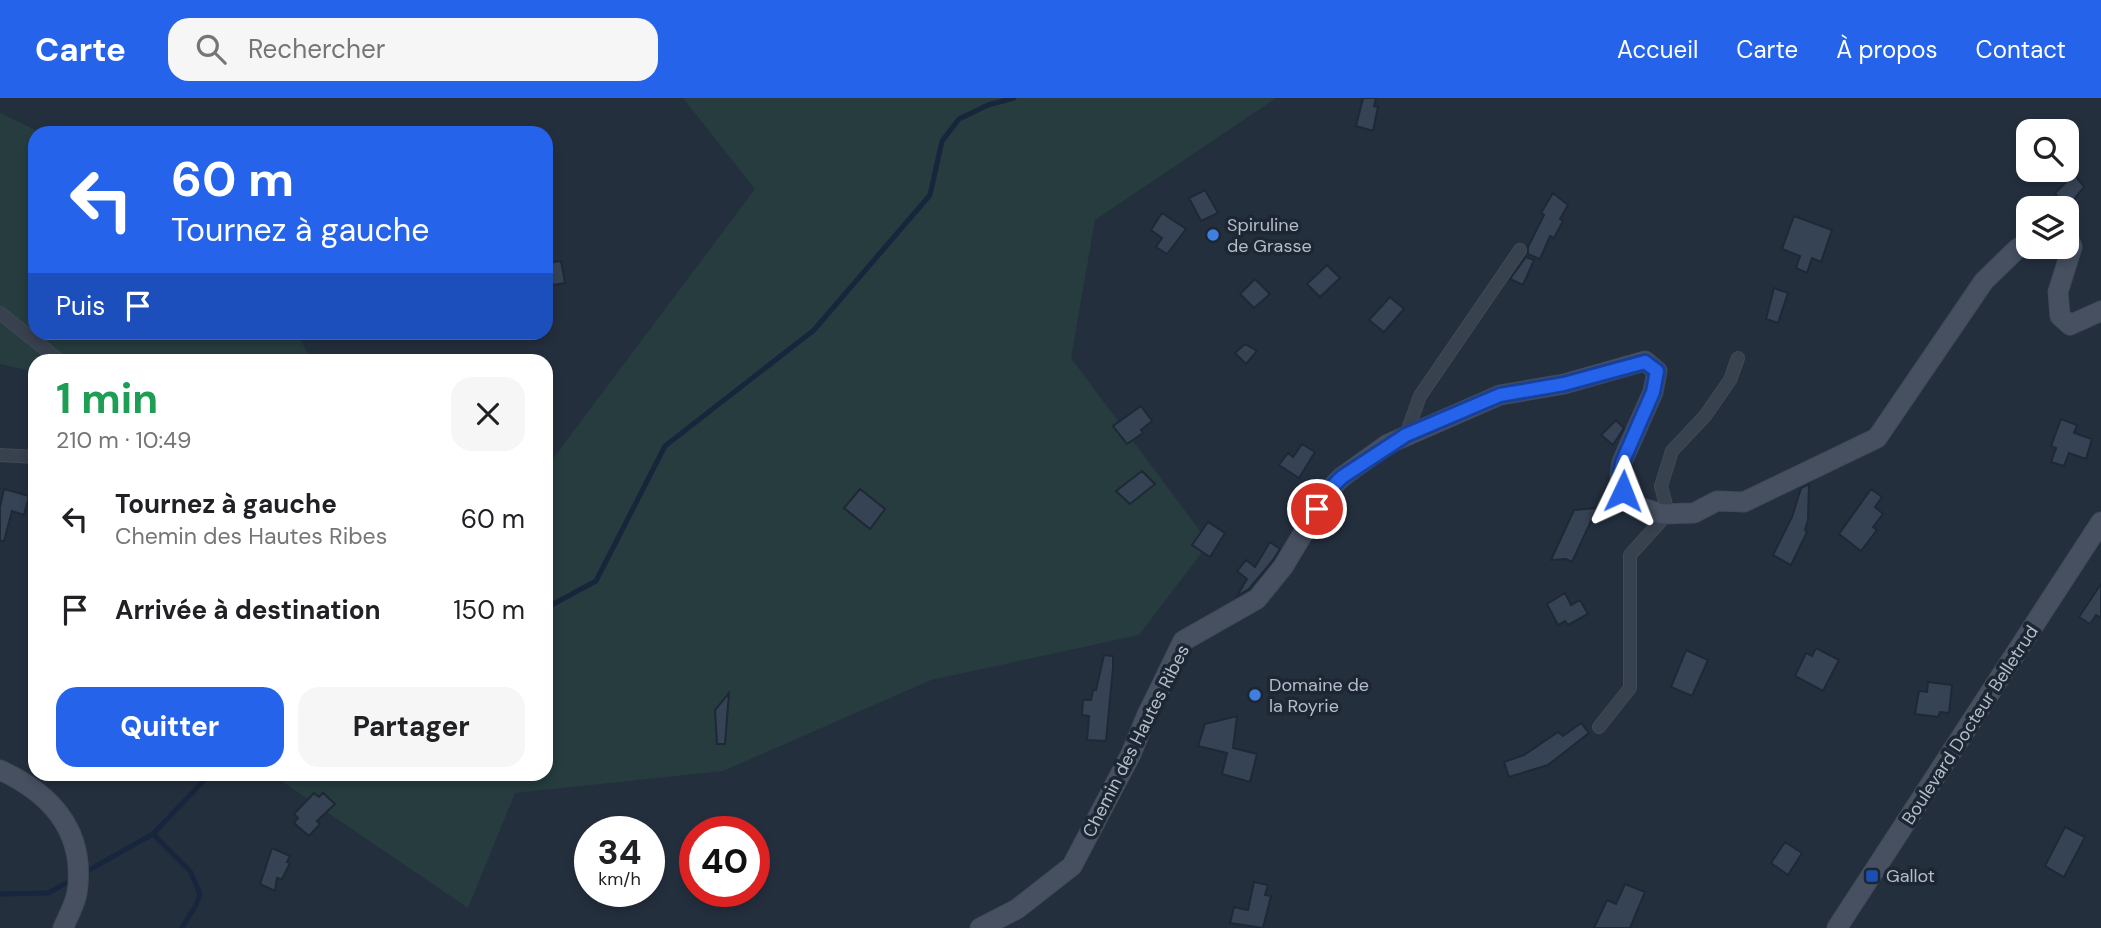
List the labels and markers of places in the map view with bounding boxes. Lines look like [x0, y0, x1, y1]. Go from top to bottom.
place label: Spiruline de Grasse [1227, 213, 1312, 258]
marker: Spiruline de Grasse [1205, 227, 1221, 243]
pin [1287, 479, 1347, 539]
place label: Domaine de la Royrie [1269, 673, 1369, 718]
marker: Domaine de la Royrie [1247, 687, 1263, 703]
place label: Gallot [1886, 864, 1935, 888]
marker: Gallot [1864, 868, 1880, 884]

